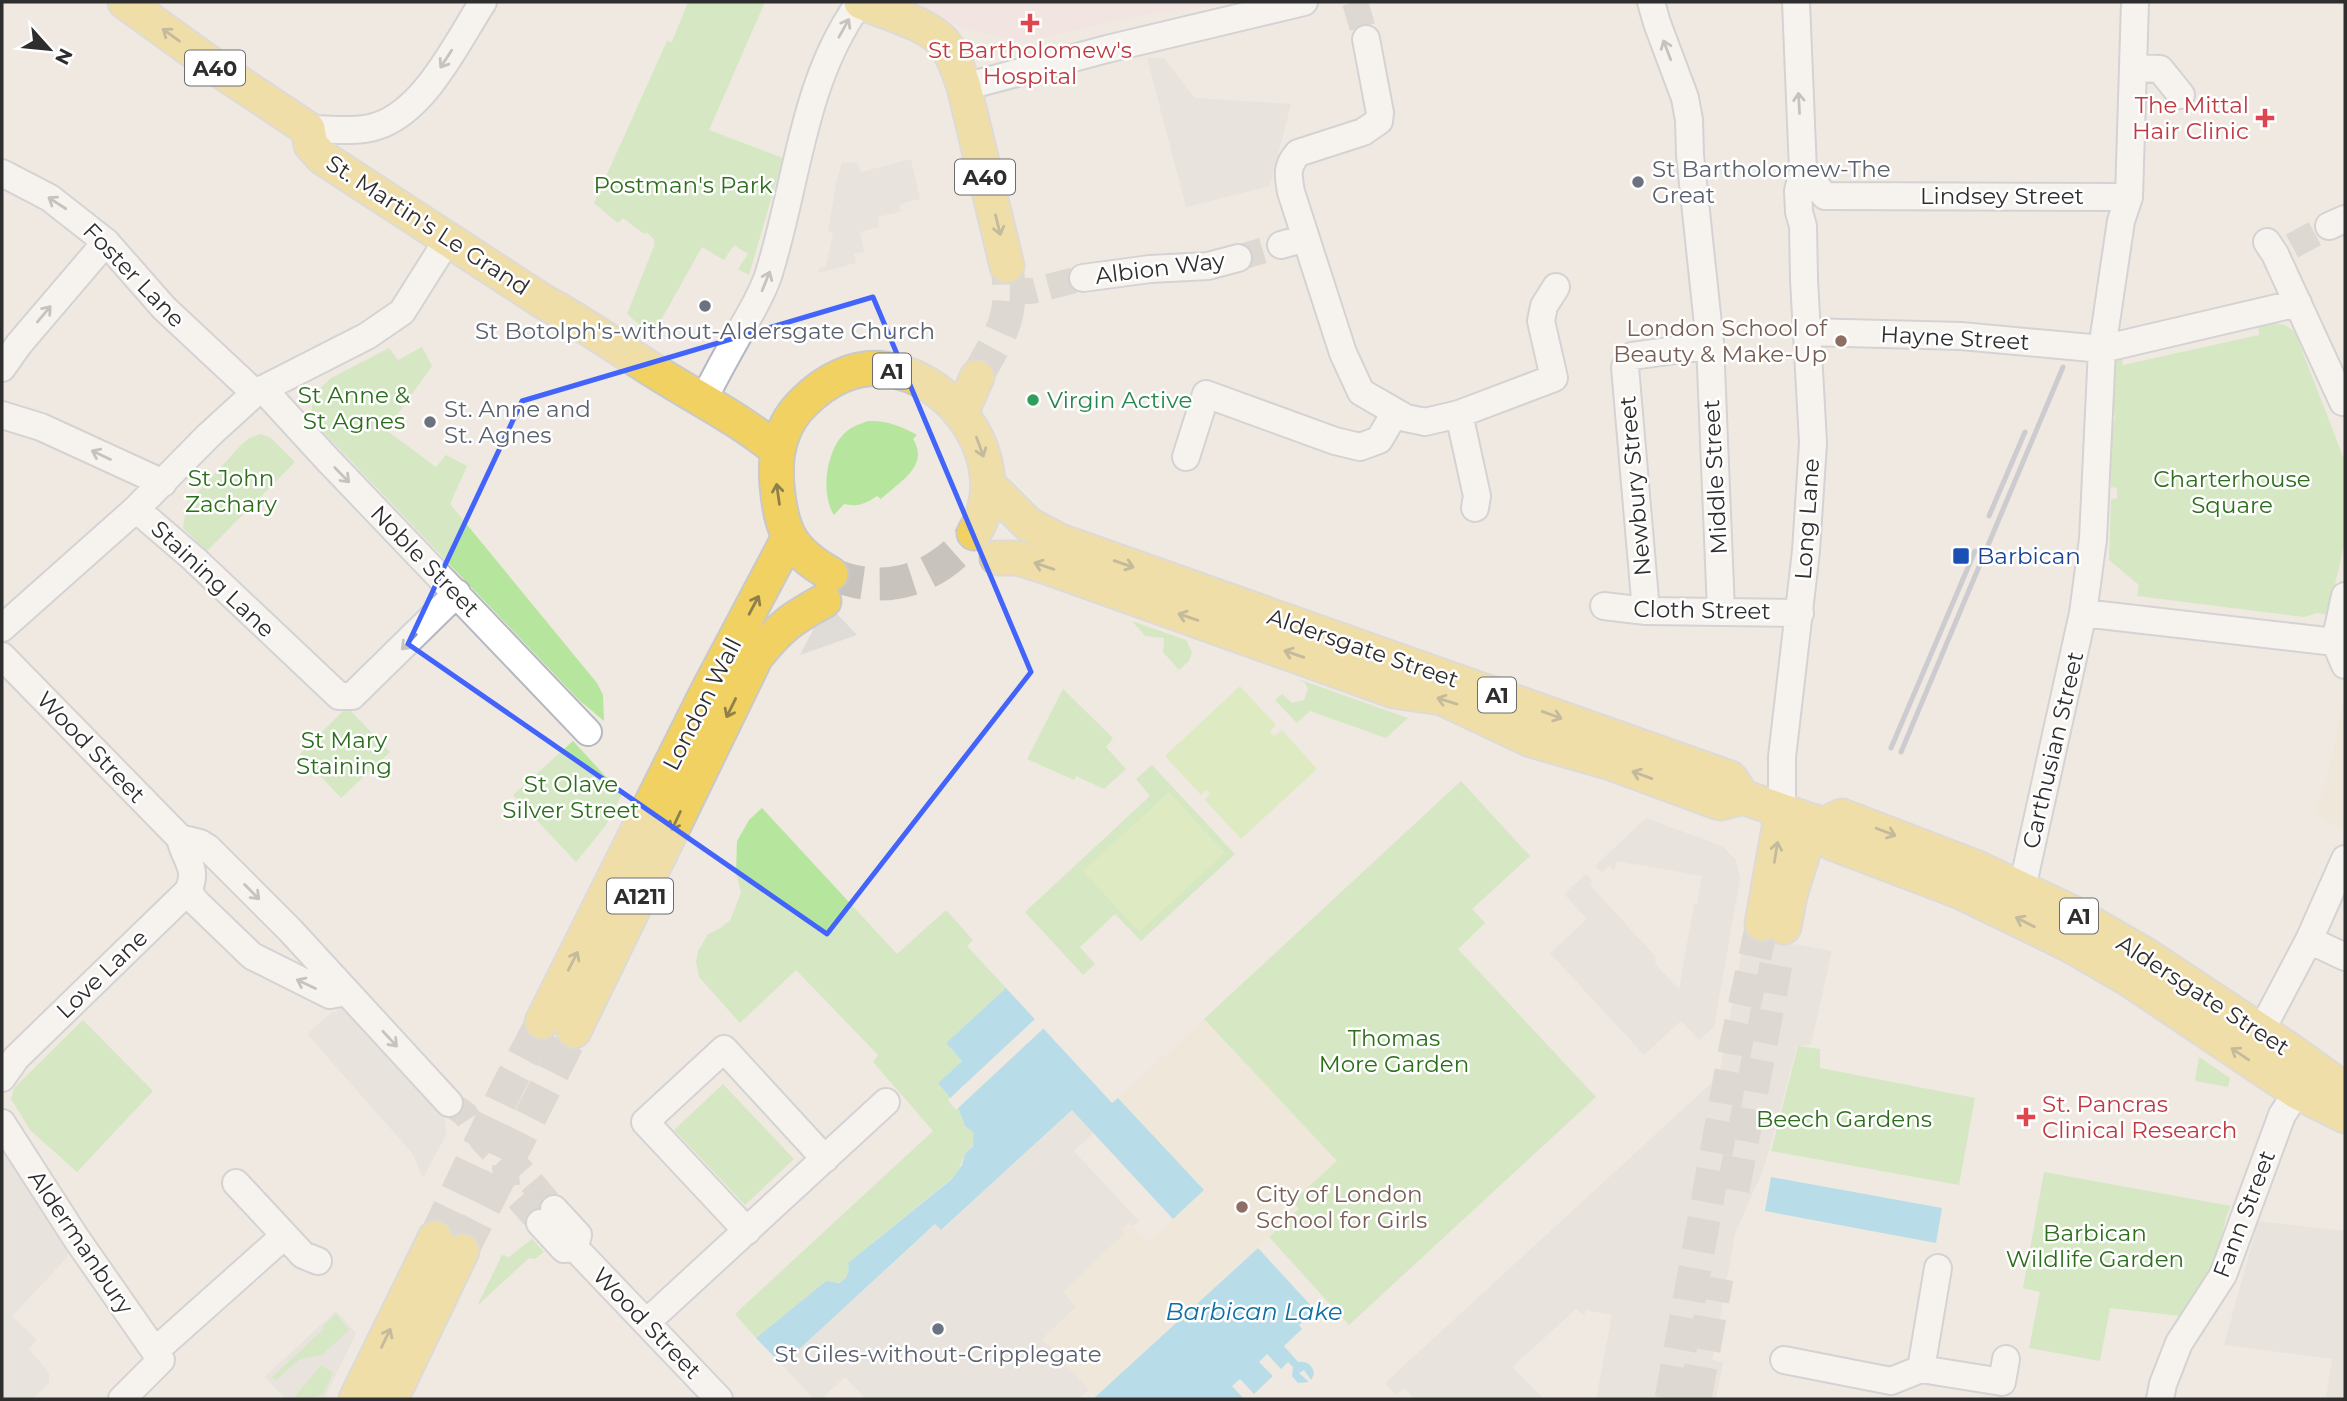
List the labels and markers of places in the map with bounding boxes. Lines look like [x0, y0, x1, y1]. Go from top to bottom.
marker: St Bartholomew's Hospital [1020, 13, 1040, 33]
place label: St Bartholomew's Hospital [928, 36, 1132, 90]
place label: The Mittal Hair Clinic [2132, 91, 2249, 145]
marker: The Mittal Hair Clinic [2255, 108, 2275, 128]
place label: St Bartholomew-The Great [1652, 155, 1891, 209]
marker: St Bartholomew-The Great [1630, 174, 1646, 190]
marker: St Botolph's-without-Aldersgate Church [697, 298, 713, 314]
place label: London School of Beauty & Make-Up [1613, 314, 1828, 368]
place label: St Botolph's-without-Aldersgate Church [475, 317, 935, 345]
marker: London School of Beauty & Make-Up [1833, 333, 1849, 349]
place label: Virgin Active [1047, 386, 1192, 414]
marker: Virgin Active [1025, 392, 1041, 408]
place label: St. Anne and St. Agnes [444, 395, 591, 449]
marker: St. Anne and St. Agnes [422, 414, 438, 430]
place label: Barbican [1977, 542, 2081, 570]
marker: Barbican [1951, 546, 1971, 566]
place label: St. Pancras Clinical Research [2042, 1090, 2237, 1144]
marker: St. Pancras Clinical Research [2016, 1107, 2036, 1127]
place label: City of London School for Girls [1256, 1180, 1427, 1234]
marker: City of London School for Girls [1234, 1199, 1250, 1215]
marker: St Giles-without-Cripplegate [930, 1321, 946, 1337]
place label: St Giles-without-Cripplegate [774, 1340, 1102, 1368]

